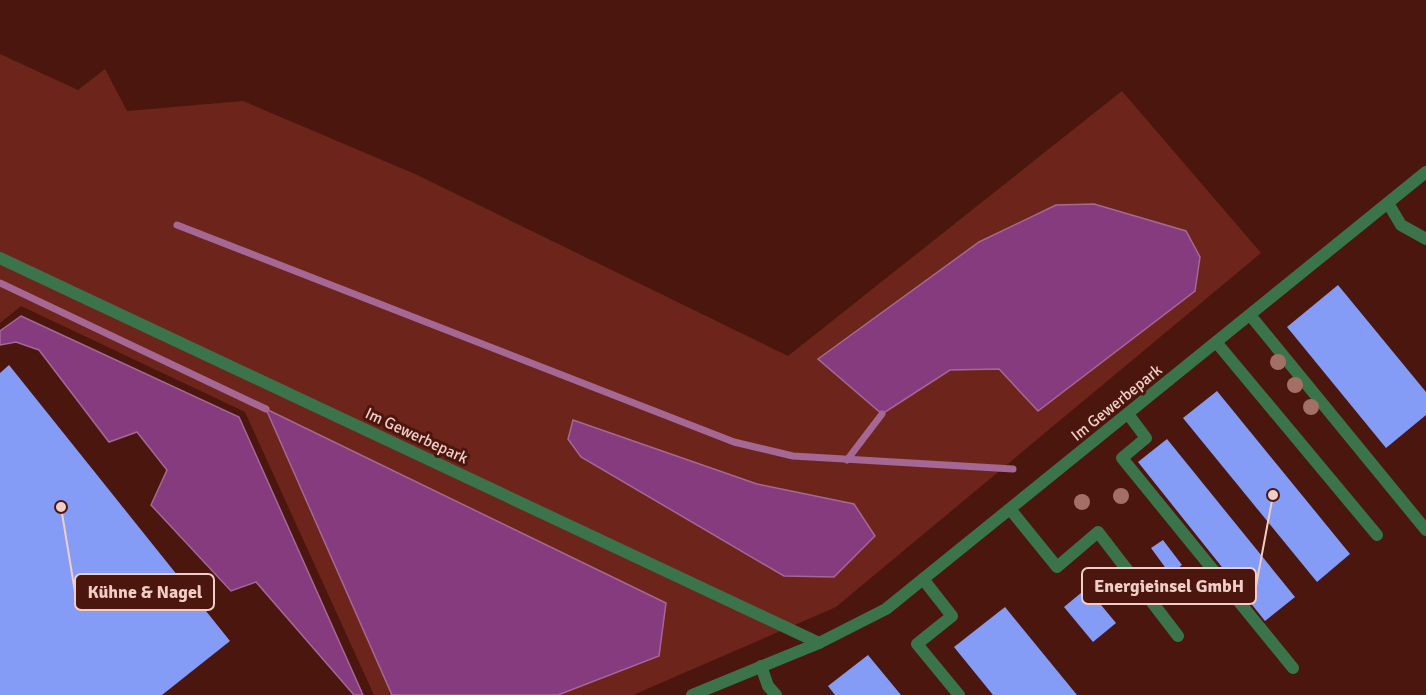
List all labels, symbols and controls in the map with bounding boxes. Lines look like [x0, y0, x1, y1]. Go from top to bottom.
street label: Im Gewerbepark [1067, 360, 1166, 446]
street label: Im Gewerbepark [362, 403, 471, 468]
callout: Energieinsel GmbH [1082, 568, 1256, 604]
callout: Kühne & Nagel [75, 574, 214, 610]
text: Energieinsel GmbH [1094, 575, 1244, 597]
text: Kühne & Nagel [88, 581, 203, 603]

